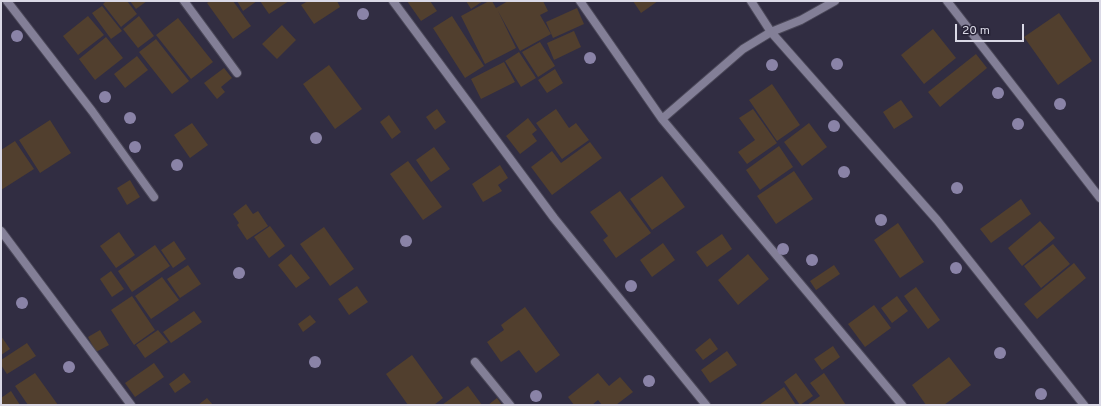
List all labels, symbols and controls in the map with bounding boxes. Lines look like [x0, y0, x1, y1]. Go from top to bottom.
scale bar [957, 16, 1026, 42]
text: 20 m [962, 23, 990, 39]

